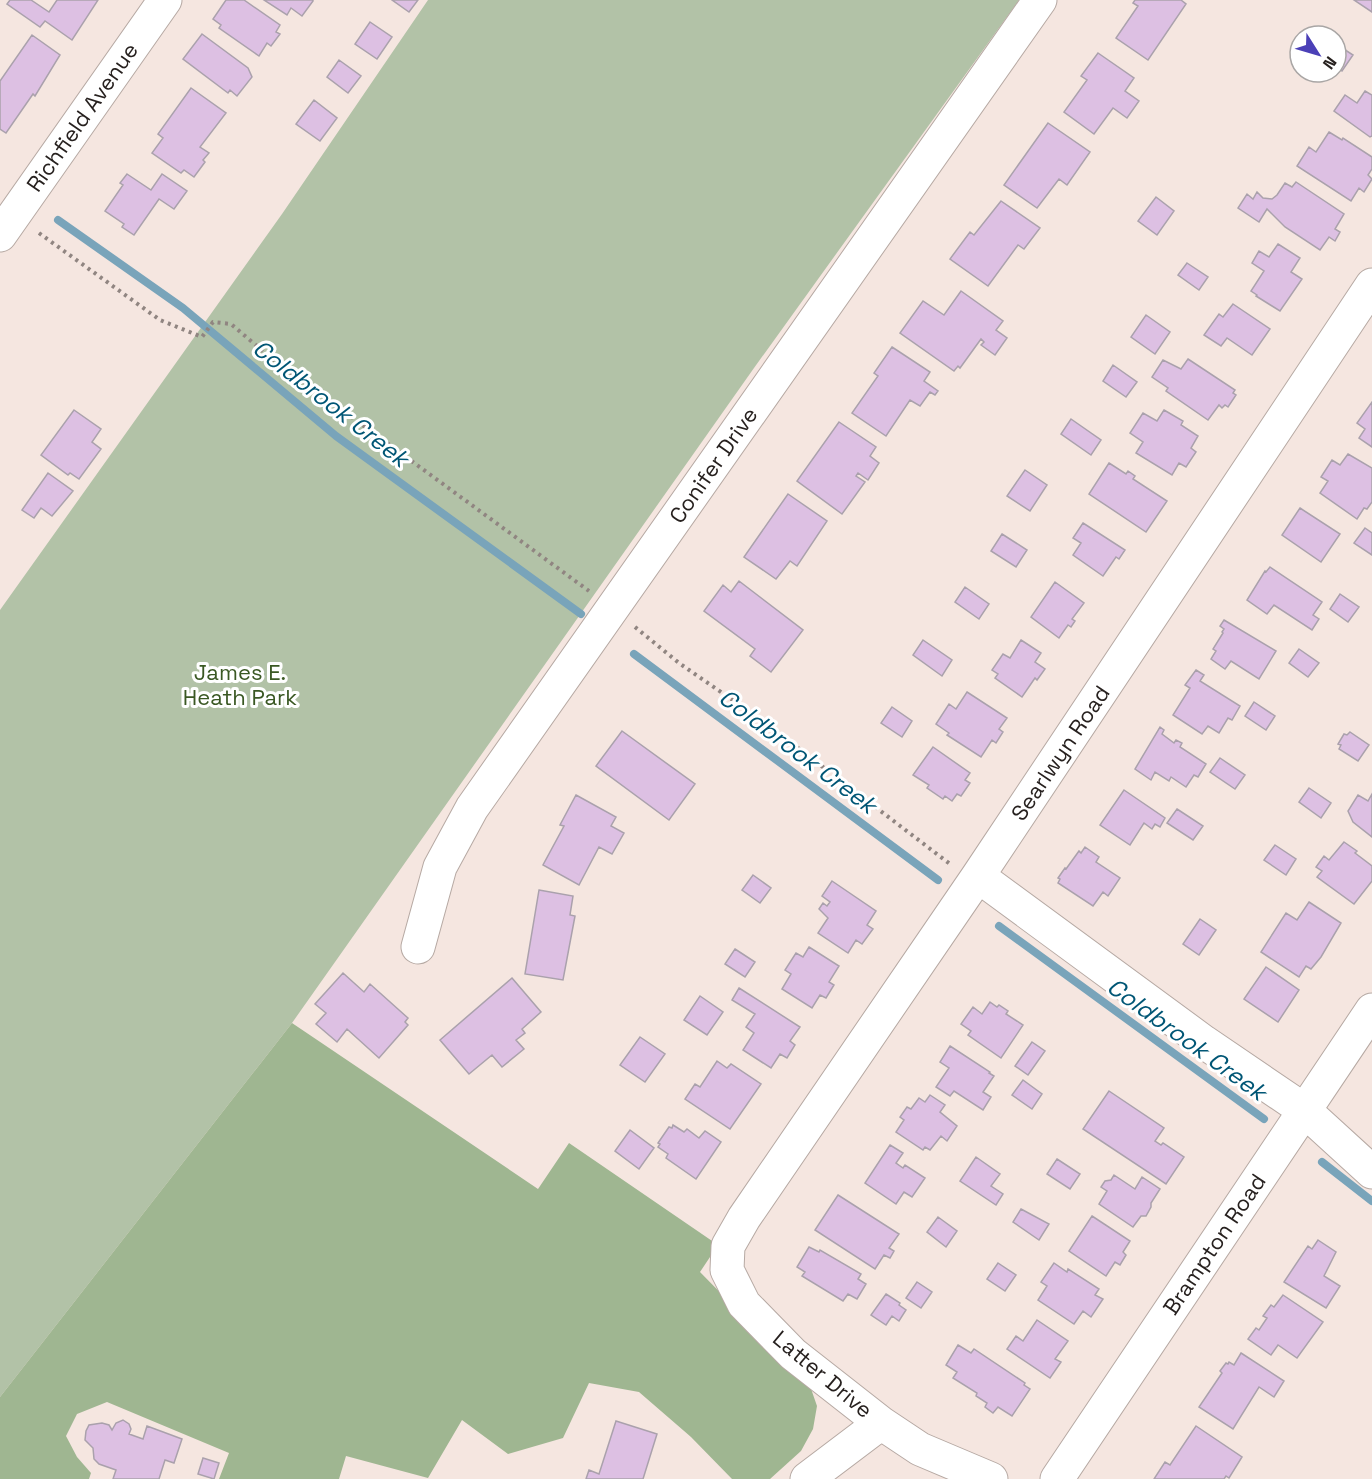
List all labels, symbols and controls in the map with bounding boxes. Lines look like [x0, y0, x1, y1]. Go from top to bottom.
north arrow [1288, 24, 1348, 84]
street label: Richfield Avenue [20, 37, 144, 197]
text: N [1318, 52, 1341, 73]
water label: Coldbrook Creek [247, 332, 418, 476]
street label: Conifer Drive [663, 401, 763, 529]
park label: James E. Heath Park [183, 658, 297, 711]
street label: Searlwyn Road [1004, 680, 1116, 826]
water label: Coldbrook Creek [713, 682, 886, 822]
water label: Coldbrook Creek [1101, 971, 1275, 1109]
street label: Brampton Road [1156, 1168, 1272, 1320]
street label: Latter Drive [767, 1324, 879, 1424]

